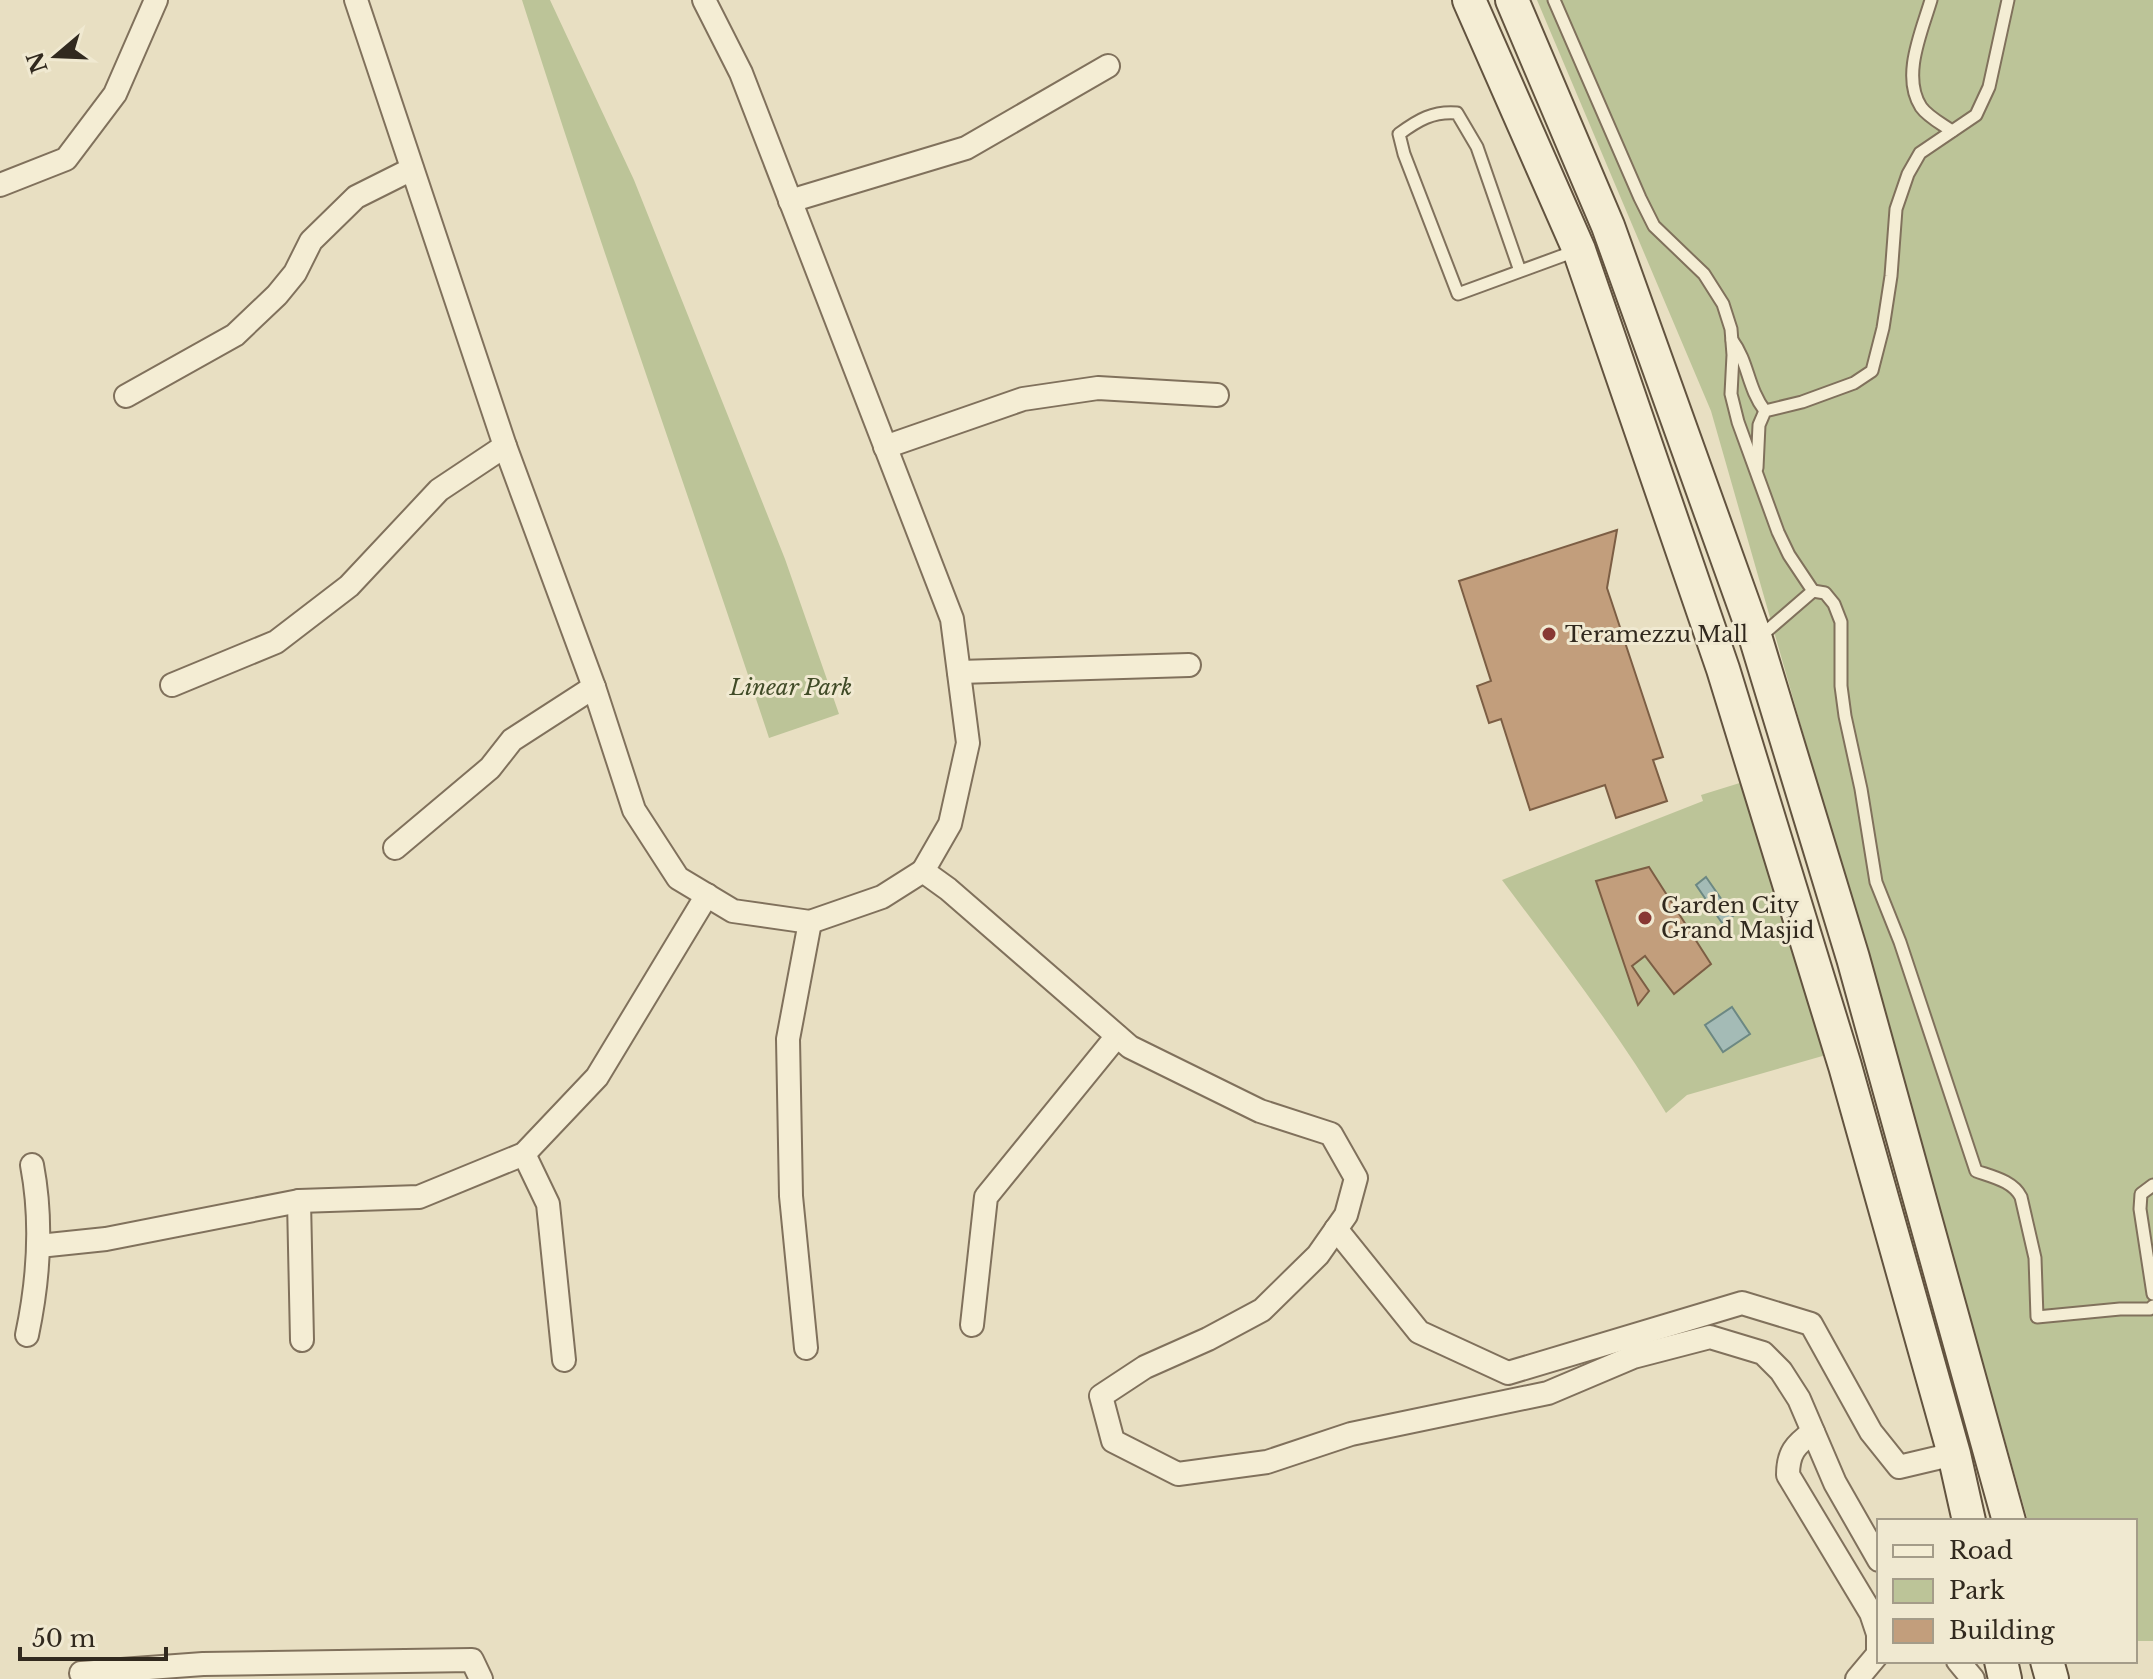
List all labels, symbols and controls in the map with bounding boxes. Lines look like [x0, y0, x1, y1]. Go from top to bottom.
north arrow [16, 16, 96, 96]
text: N [21, 48, 54, 77]
place label: Teramezzu Mall [1565, 621, 1748, 648]
marker: Teramezzu Mall [1540, 625, 1558, 643]
park label: Linear Park [729, 674, 852, 701]
place label: Garden City Grand Masjid [1661, 892, 1814, 944]
marker: Garden City Grand Masjid [1636, 909, 1654, 927]
legend [1877, 1519, 2137, 1663]
text: Road [1949, 1536, 2013, 1565]
text: Park [1949, 1576, 2005, 1605]
scale bar [20, 1611, 166, 1661]
text: Building [1949, 1616, 2055, 1645]
text: 50 m [32, 1624, 96, 1653]

